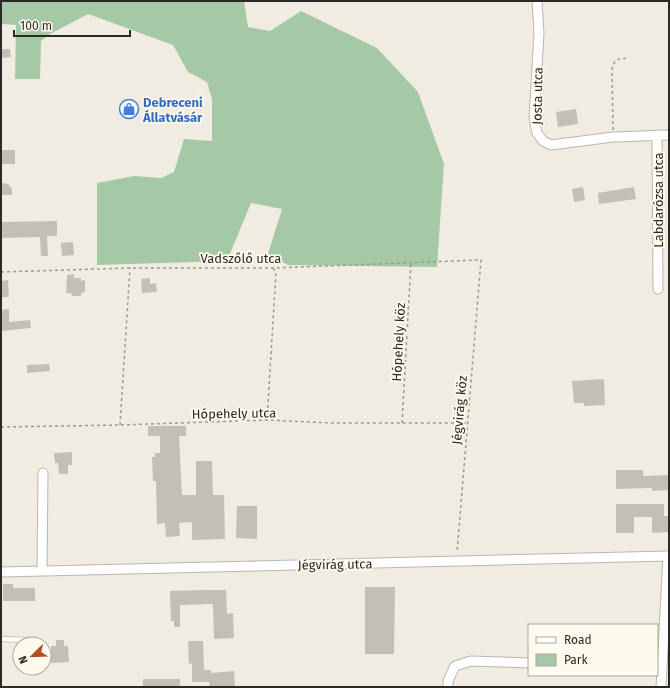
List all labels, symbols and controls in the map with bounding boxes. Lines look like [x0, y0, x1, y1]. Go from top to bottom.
scale bar [14, 12, 130, 38]
text: 100 m [20, 19, 52, 33]
street label: Josta utca [529, 67, 546, 125]
place label: Debreceni Állatvásár [142, 95, 203, 125]
shop icon: Debreceni Állatvásár [118, 98, 140, 120]
street label: Labdarózsa utca [651, 152, 666, 248]
street label: Vadszőlő utca [201, 251, 281, 266]
street label: Hópehely köz [389, 302, 408, 382]
street label: Jégvirág köz [449, 375, 470, 445]
street label: Hópehely utca [192, 405, 276, 422]
street label: Jégvirág utca [297, 556, 373, 573]
legend [528, 624, 658, 676]
text: Road [564, 633, 592, 647]
north arrow [12, 636, 52, 676]
text: Park [564, 653, 588, 667]
text: N [16, 654, 31, 666]

